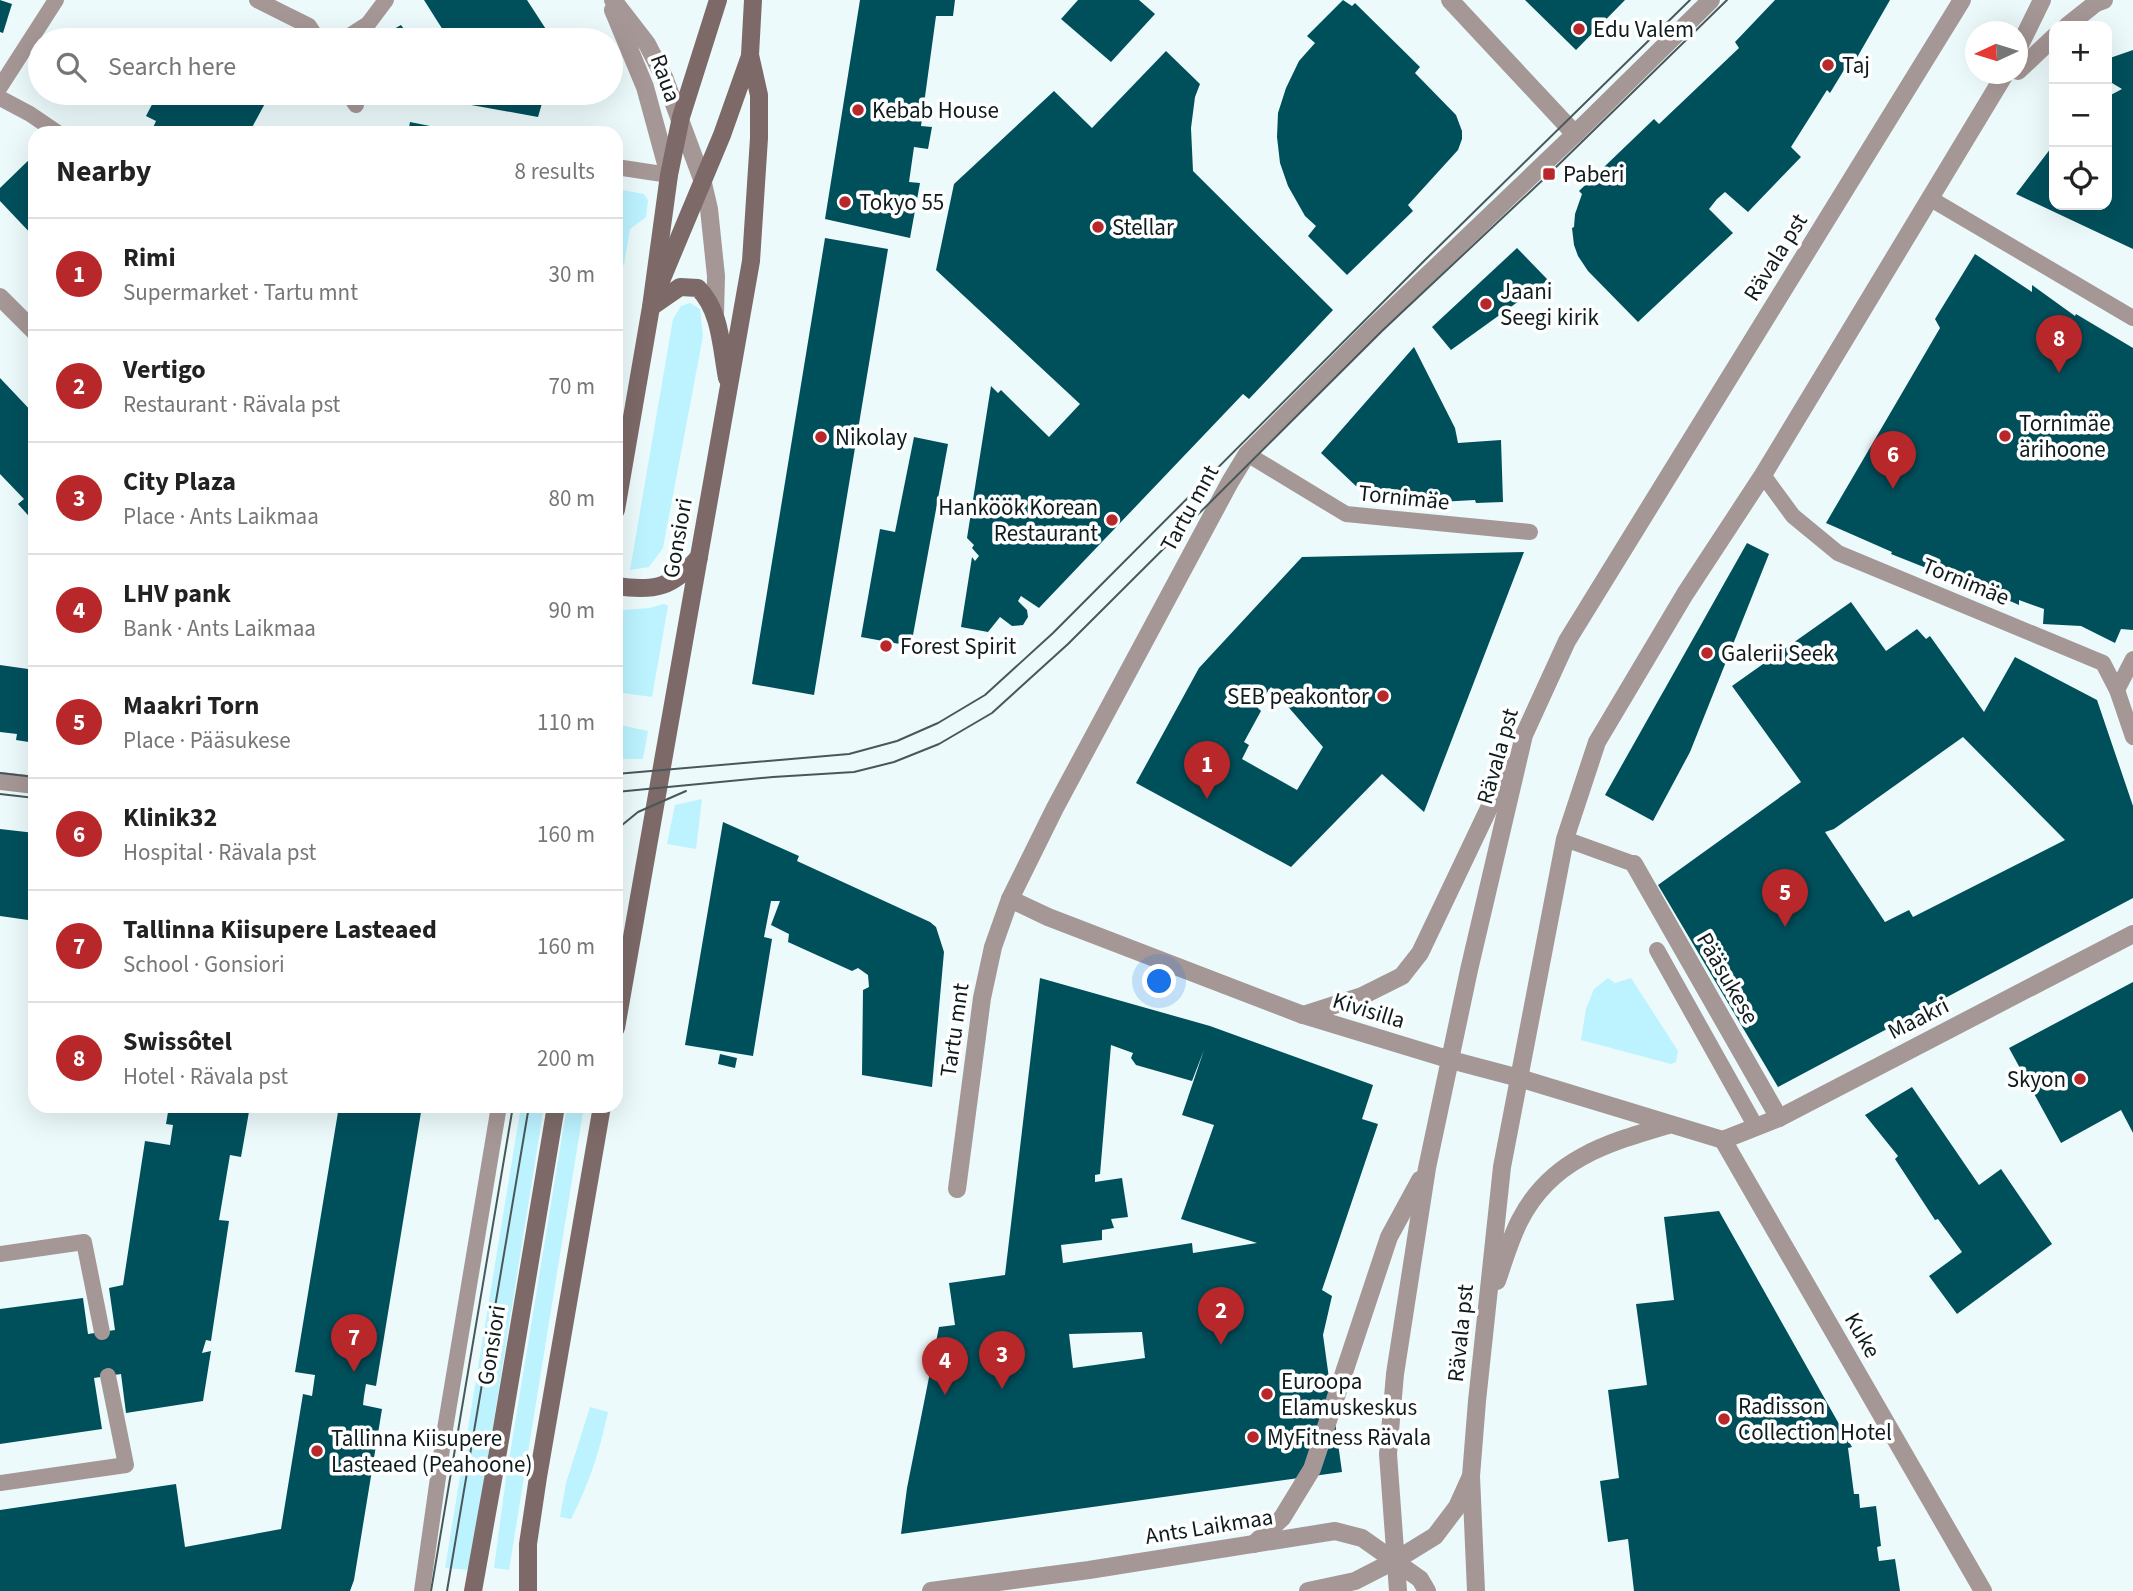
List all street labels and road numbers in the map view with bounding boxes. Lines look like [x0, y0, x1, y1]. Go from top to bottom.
street label: Raua [642, 50, 689, 107]
street label: Rävala pst [1735, 207, 1816, 308]
street label: Tartu mnt [1152, 459, 1227, 558]
street label: Tornimäe [1357, 476, 1451, 519]
street label: Gonsiori [654, 496, 701, 581]
street label: Tornimäe [1917, 549, 2014, 614]
street label: Rävala pst [1468, 704, 1527, 808]
street label: Pääsukese [1688, 926, 1767, 1030]
street label: Tartu mnt [932, 981, 977, 1079]
street label: Kivisilla [1329, 984, 1409, 1037]
street label: Maakri [1882, 989, 1955, 1048]
street label: Rävala pst [1439, 1282, 1482, 1384]
street label: Gonsiori [469, 1303, 514, 1387]
street label: Kuke [1836, 1306, 1889, 1364]
street label: Ants Laikmaa [1143, 1500, 1275, 1553]

